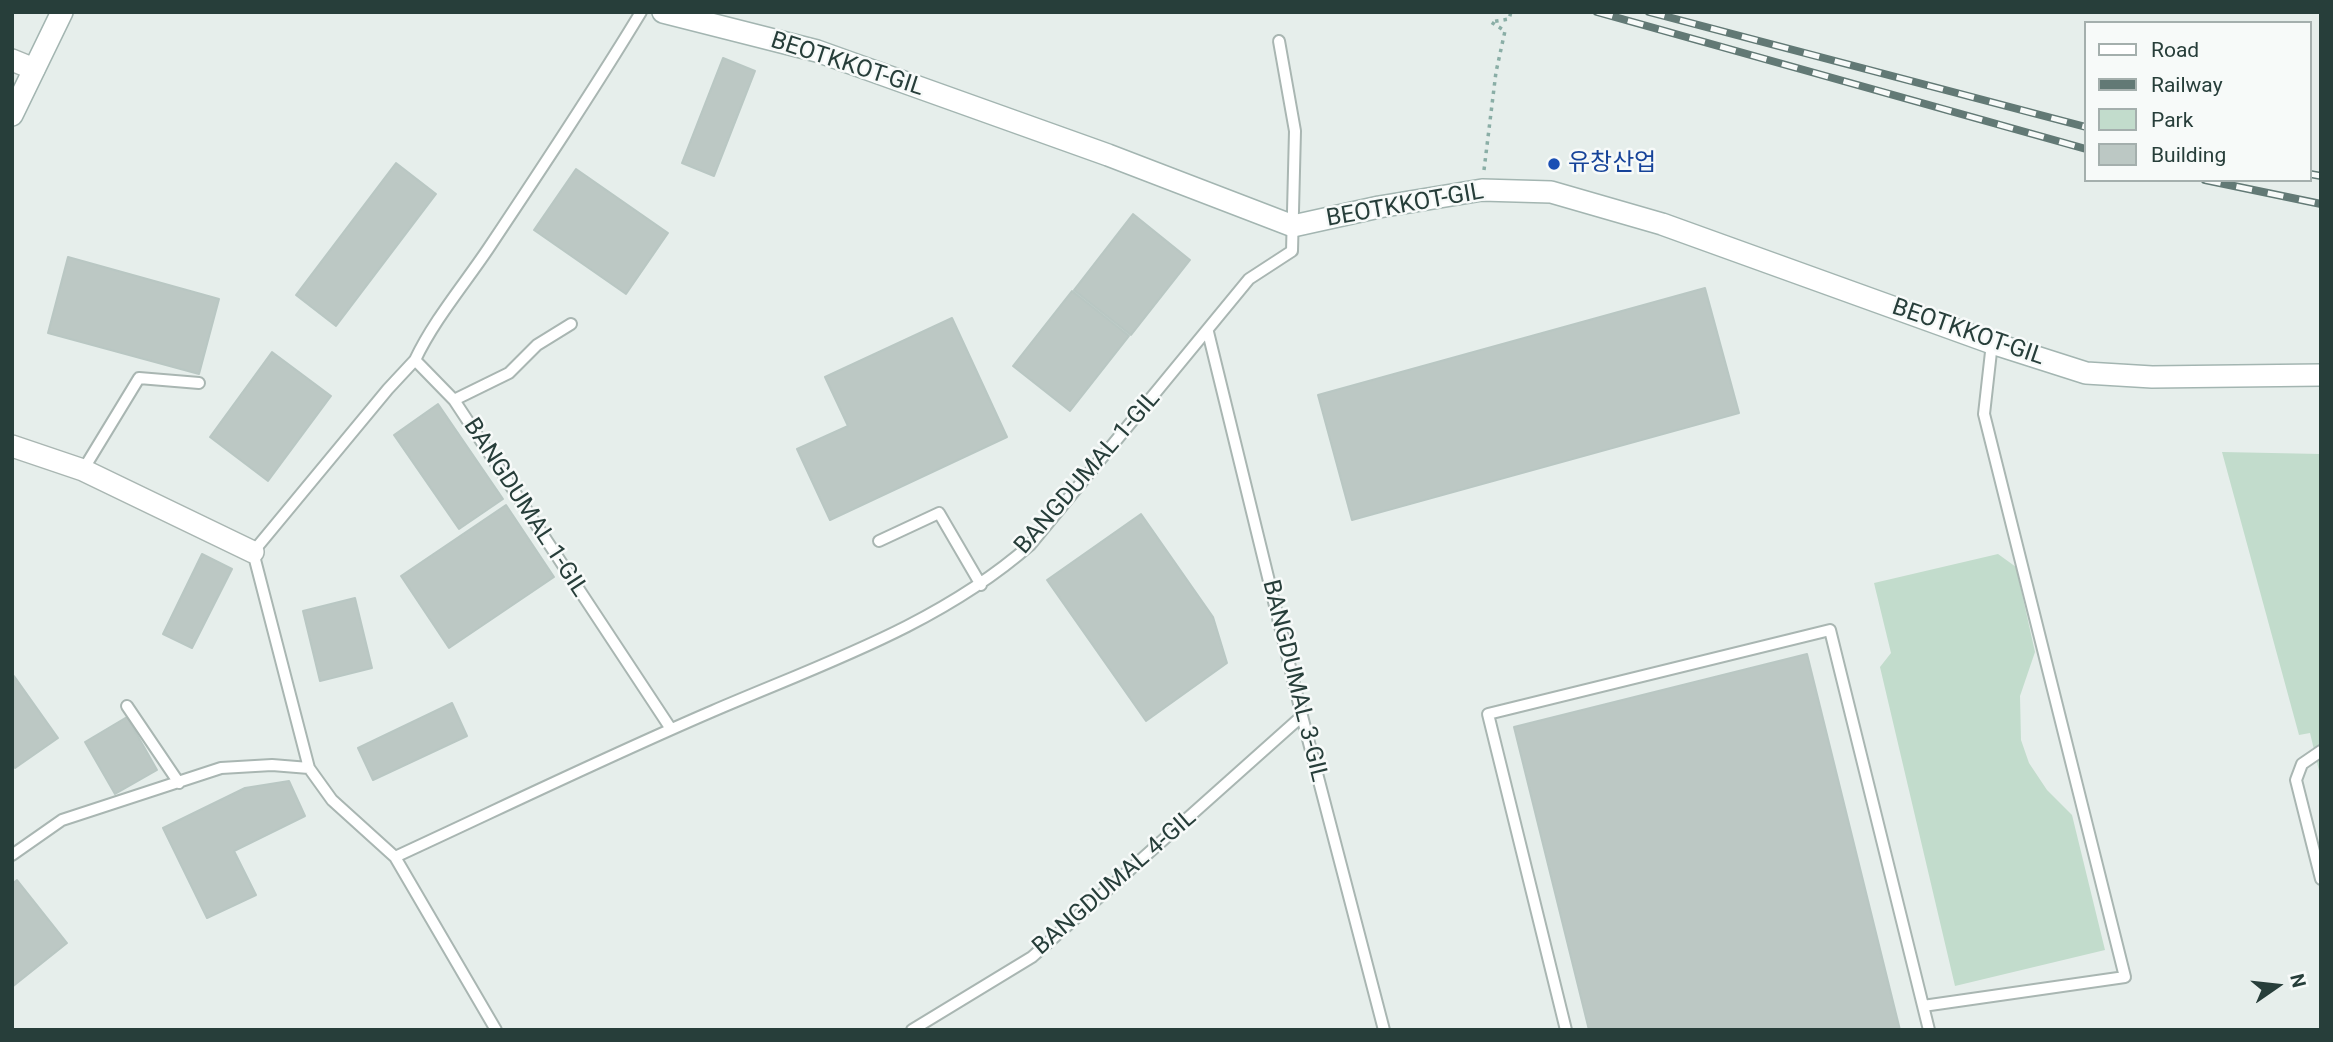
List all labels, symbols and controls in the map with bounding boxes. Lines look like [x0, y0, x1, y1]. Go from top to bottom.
legend [2084, 21, 2312, 182]
street label: BEOTKKOT-GIL [767, 27, 927, 103]
text: Road [2151, 38, 2199, 62]
text: Railway [2151, 73, 2223, 97]
text: Park [2151, 108, 2193, 132]
text: Building [2151, 143, 2226, 167]
place label: 유창산업 [1568, 150, 1656, 178]
marker: 유창산업 [1546, 156, 1562, 172]
street label: BEOTKKOT-GIL [1324, 178, 1486, 234]
street label: BEOTKKOT-GIL [1888, 293, 2048, 373]
street label: BANGDUMAL 1-GIL [1009, 385, 1167, 561]
street label: BANGDUMAL 1-GIL [457, 413, 593, 603]
street label: BANGDUMAL 3-GIL [1255, 577, 1333, 785]
street label: BANGDUMAL 4-GIL [1027, 804, 1203, 962]
north arrow [2242, 951, 2312, 1021]
text: N [2285, 972, 2311, 990]

